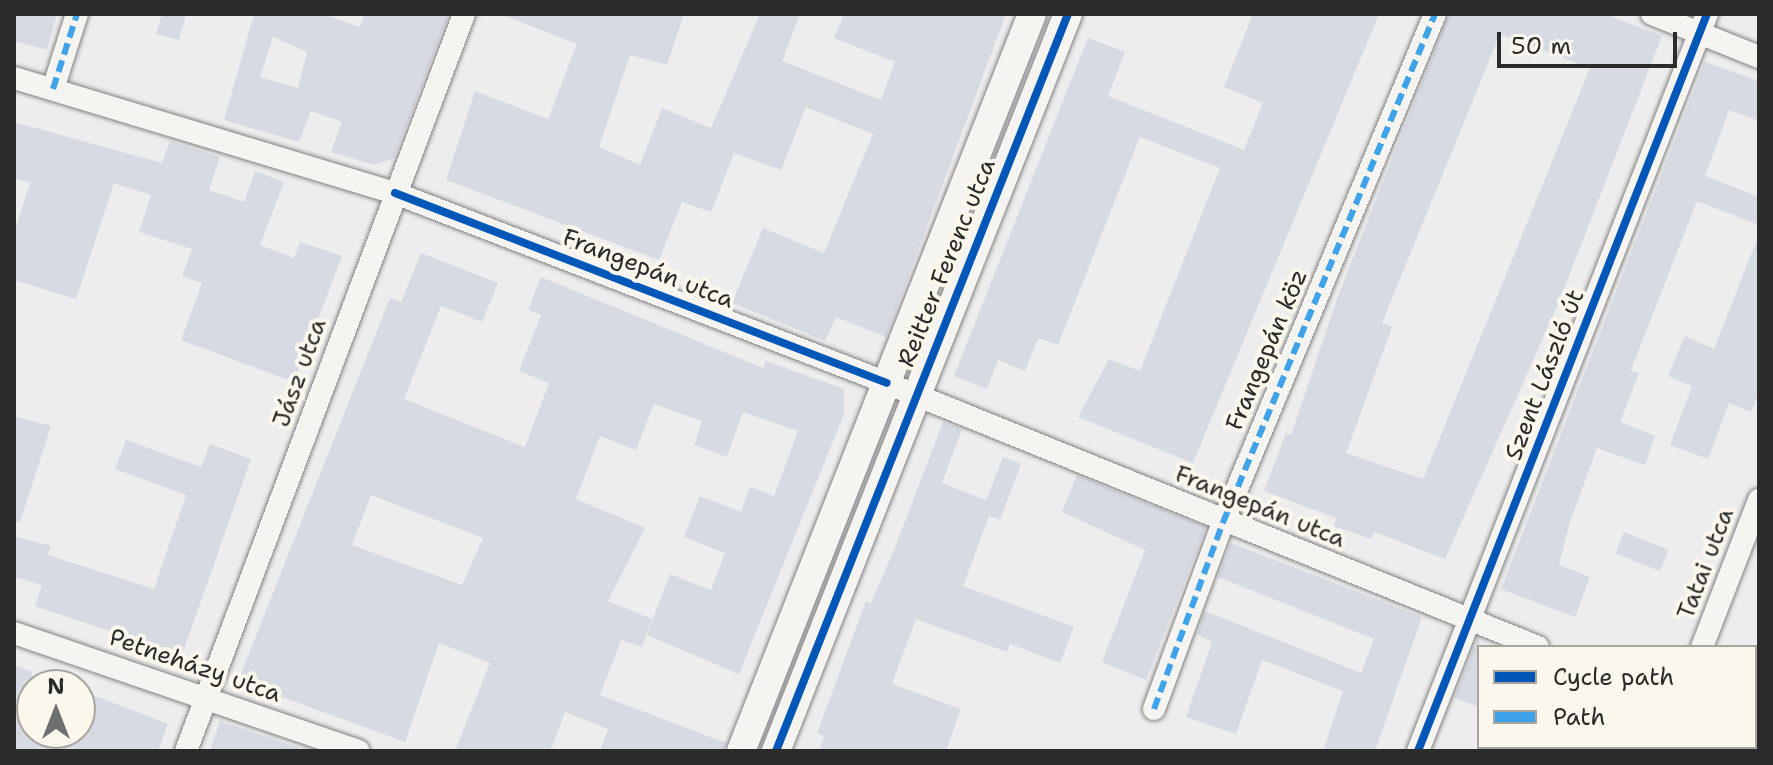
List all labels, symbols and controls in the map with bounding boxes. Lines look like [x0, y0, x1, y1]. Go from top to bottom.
scale bar [1501, 16, 1681, 66]
text: 50 m [1511, 30, 1571, 62]
street label: Reitter Ferenc utca [892, 155, 1002, 371]
street label: Frangepán utca [558, 223, 738, 315]
street label: Frangepán köz [1220, 265, 1314, 435]
street label: Szent László út [1499, 286, 1591, 464]
street label: Jász utca [267, 315, 333, 431]
street label: Frangepán utca [1171, 460, 1349, 554]
street label: Tatai utca [1672, 505, 1740, 623]
street label: Petneházy utca [105, 623, 285, 709]
legend [1477, 645, 1757, 749]
text: Cycle path [1553, 661, 1674, 693]
north arrow [16, 669, 96, 749]
text: N [47, 672, 65, 701]
text: Path [1553, 701, 1605, 733]

